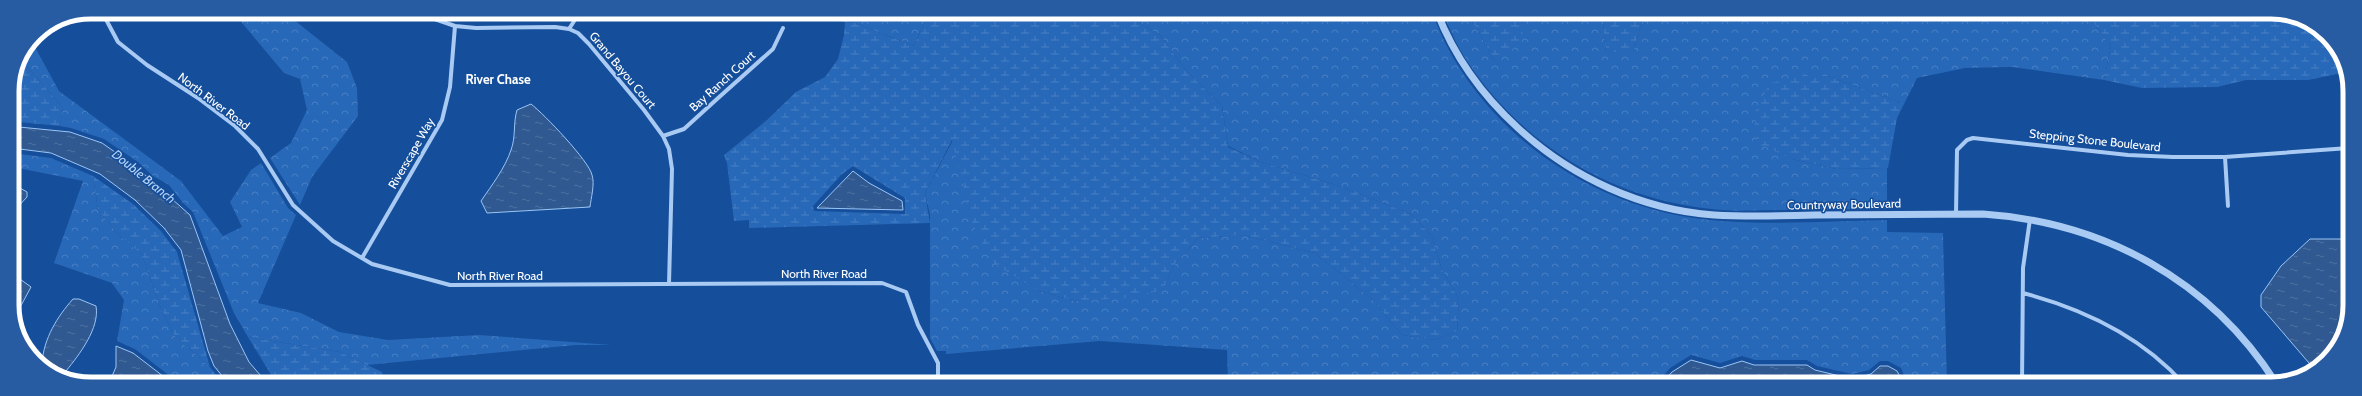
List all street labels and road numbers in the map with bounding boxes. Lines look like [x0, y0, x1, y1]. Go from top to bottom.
street label: Grand Bayou Court [586, 29, 660, 111]
street label: Bay Ranch Court [686, 47, 758, 115]
street label: North River Road [175, 69, 253, 133]
street label: Riverscape Way [385, 115, 437, 191]
street label: Stepping Stone Boulevard [2029, 126, 2161, 154]
street label: Countryway Boulevard [1787, 196, 1901, 212]
street label: North River Road [781, 266, 867, 281]
street label: North River Road [457, 268, 543, 283]

